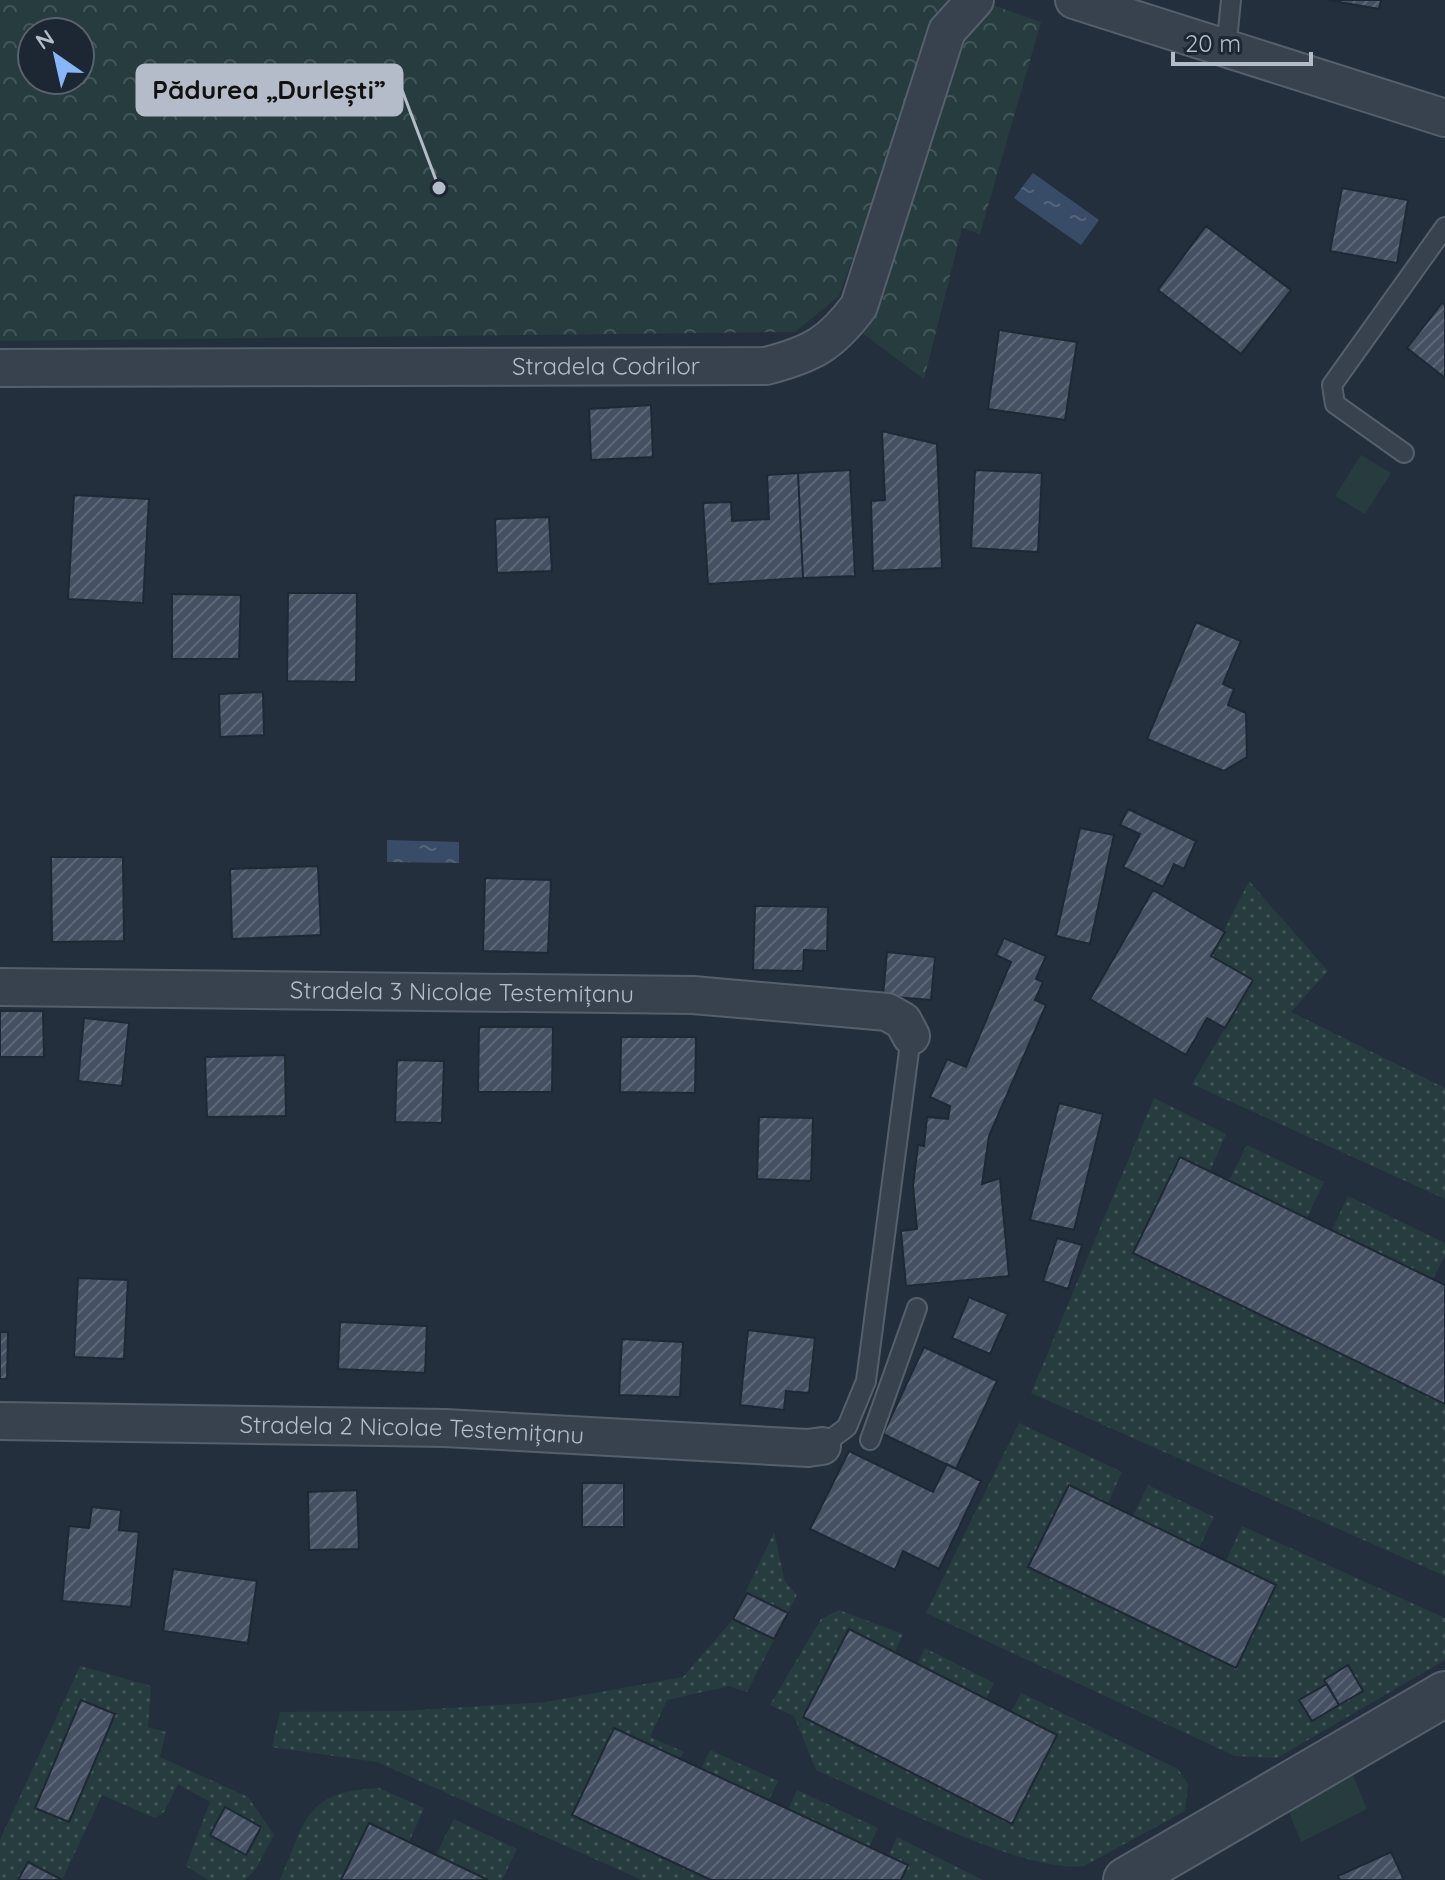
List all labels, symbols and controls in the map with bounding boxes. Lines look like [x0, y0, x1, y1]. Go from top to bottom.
north arrow [16, 16, 96, 96]
scale bar [1173, 16, 1311, 66]
text: N [30, 23, 59, 56]
text: 20 m [1185, 28, 1241, 58]
callout: Pădurea „Durlești” [137, 65, 402, 115]
text: Pădurea „Durlești” [152, 73, 386, 107]
street label: Stradela Codrilor [512, 350, 700, 381]
street label: Stradela 3 Nicolae Testemițanu [290, 974, 634, 1008]
street label: Stradela 2 Nicolae Testemițanu [239, 1409, 585, 1450]

